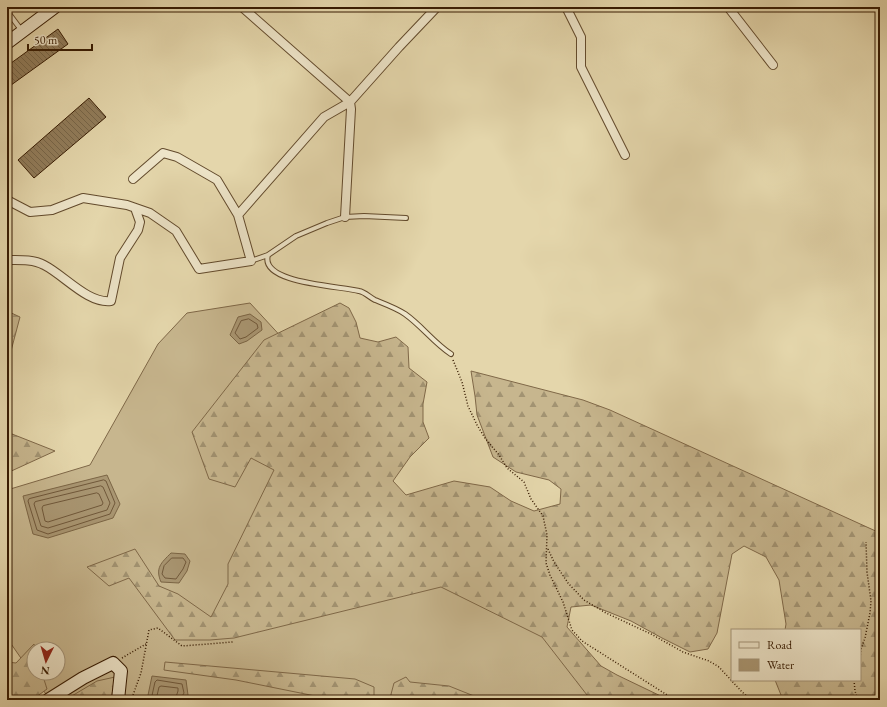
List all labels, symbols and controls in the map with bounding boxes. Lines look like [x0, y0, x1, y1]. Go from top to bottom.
scale bar [28, 26, 92, 52]
text: 50 m [34, 32, 58, 48]
legend [731, 629, 861, 681]
text: Road [767, 637, 793, 653]
north arrow [26, 641, 66, 681]
text: Water [767, 657, 794, 673]
text: N [40, 664, 50, 678]

